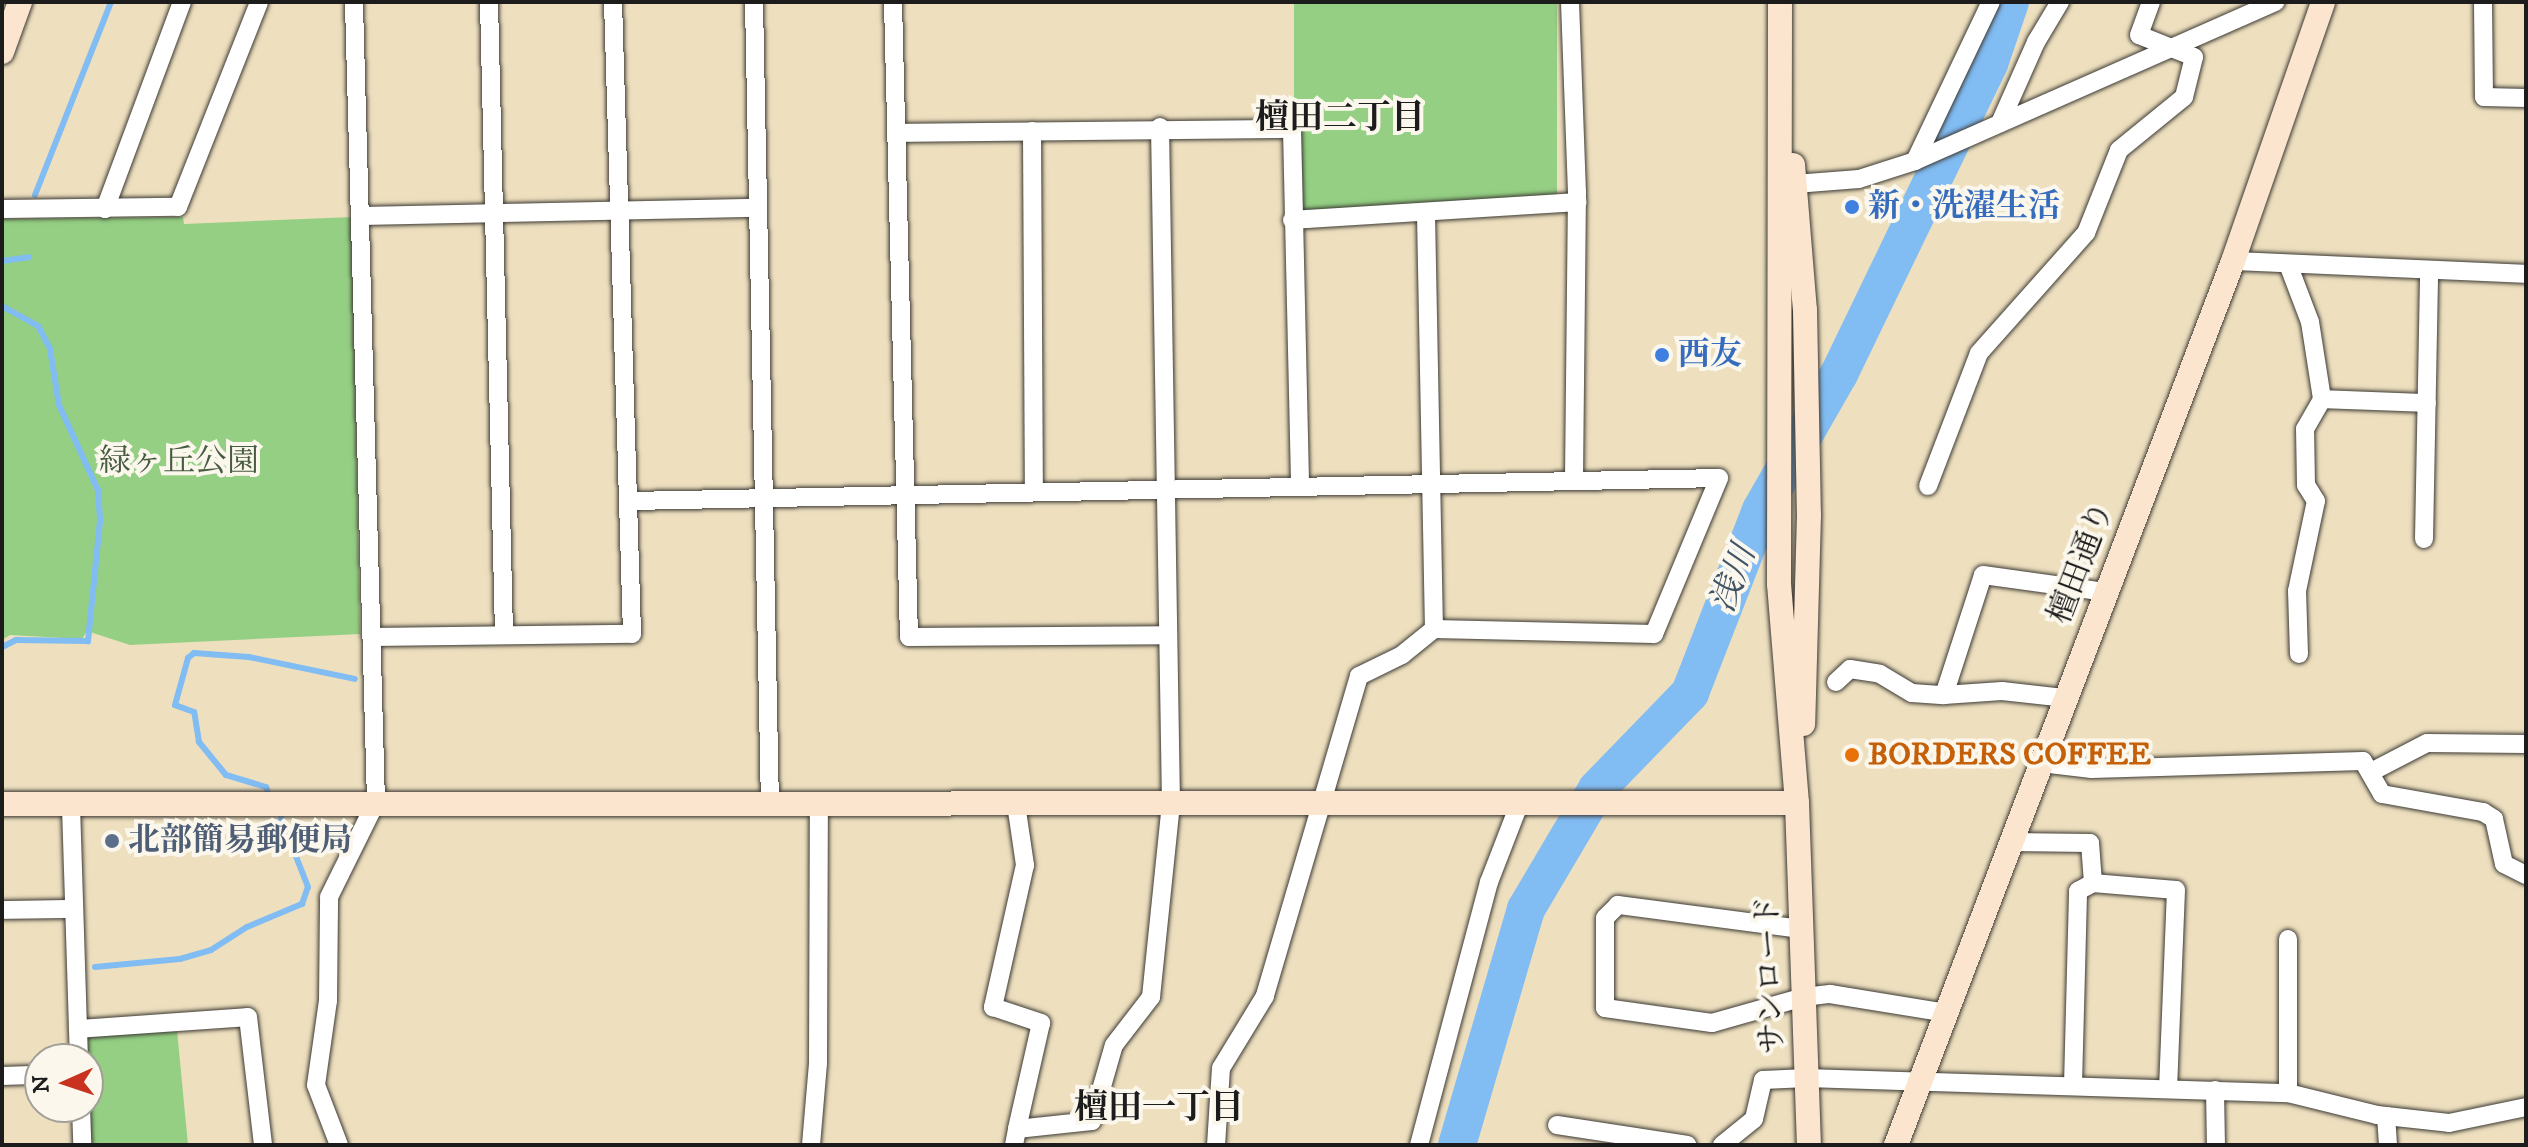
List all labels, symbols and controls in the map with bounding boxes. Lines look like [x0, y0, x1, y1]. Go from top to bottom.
district label: 檀田二丁目 [1255, 99, 1425, 139]
place label: 新・洗濯生活 [1868, 188, 2060, 226]
marker: 新・洗濯生活 [1843, 198, 1861, 216]
place label: 西友 [1678, 336, 1742, 374]
marker: 西友 [1653, 346, 1671, 364]
park label: 緑ヶ丘公園 [99, 443, 259, 481]
street label: 檀田通り [2041, 496, 2123, 630]
water label: 浅川 [1703, 540, 1765, 618]
place label: BORDERS COFFEE [1868, 736, 2151, 774]
marker: BORDERS COFFEE [1843, 746, 1861, 764]
place label: 北部簡易郵便局 [128, 822, 352, 860]
marker: 北部簡易郵便局 [103, 832, 121, 850]
street label: サンロード [1749, 894, 1793, 1056]
north arrow [24, 1043, 104, 1123]
text: N [28, 1074, 55, 1094]
district label: 檀田一丁目 [1074, 1089, 1244, 1129]

